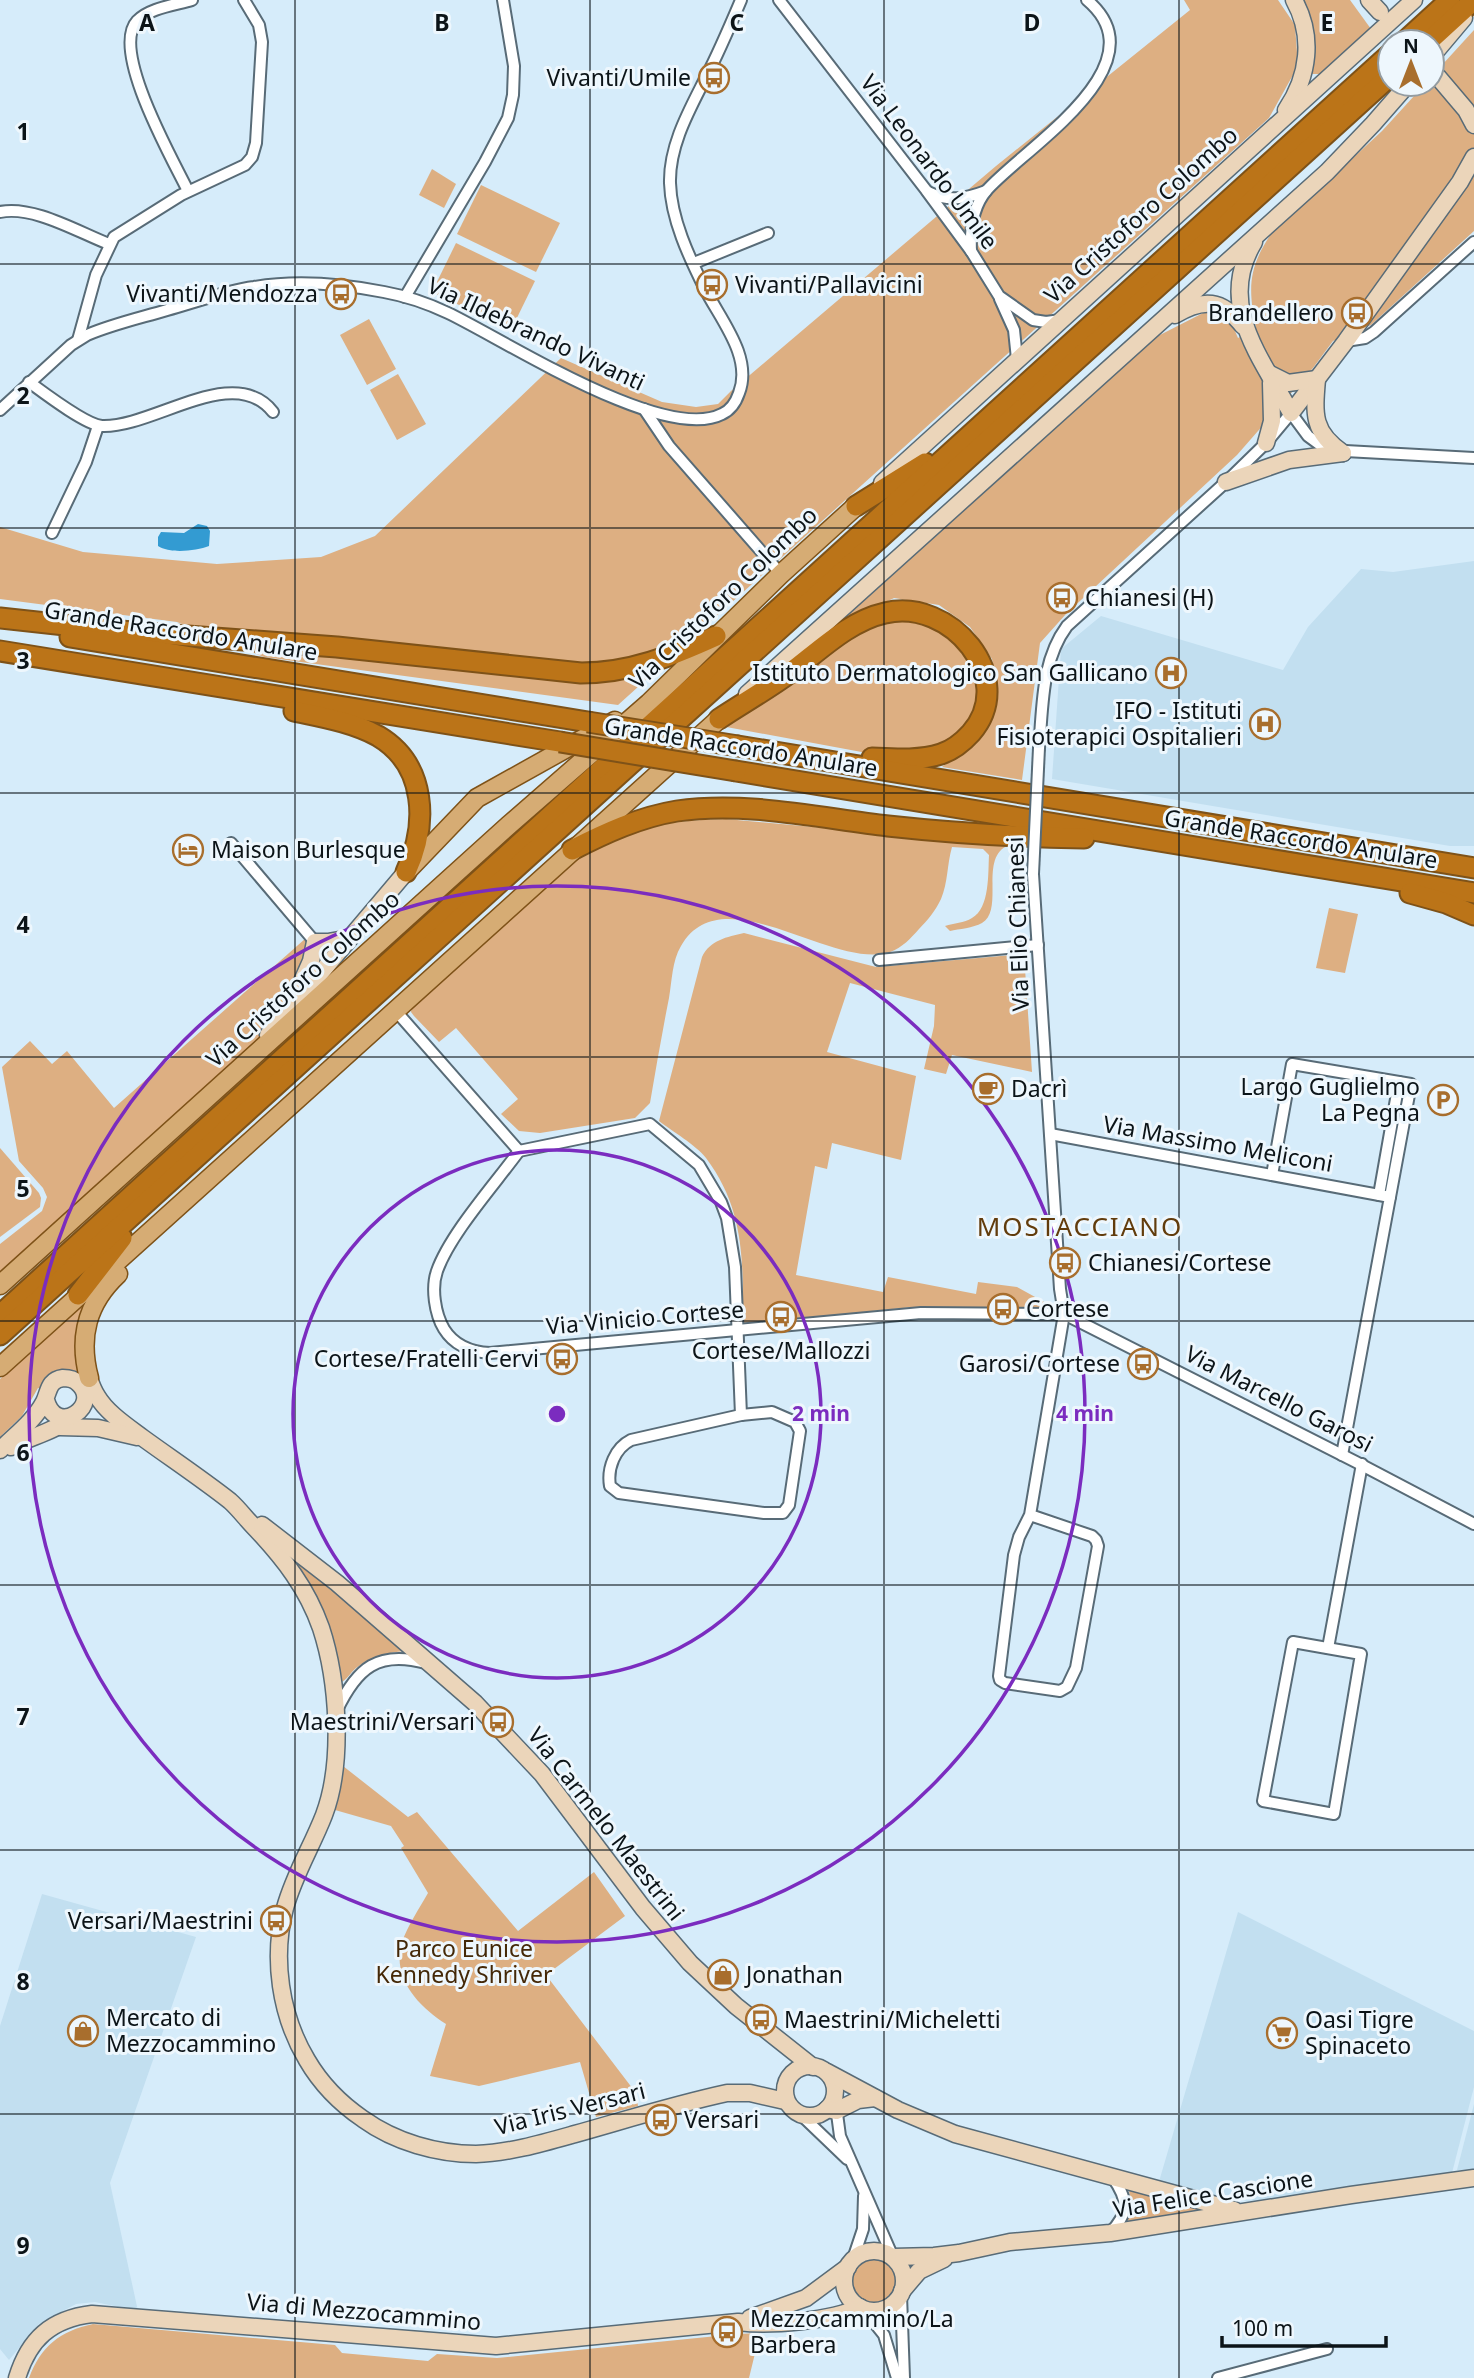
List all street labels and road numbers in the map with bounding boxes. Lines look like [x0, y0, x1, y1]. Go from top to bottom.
street label: Via Leonardo Umile [854, 68, 1006, 255]
street label: Via Cristoforo Colombo [1037, 119, 1244, 310]
street label: Via Ildebrando Vivanti [422, 269, 650, 398]
street label: Via Cristoforo Colombo [621, 499, 824, 696]
street label: Grande Raccordo Anulare [42, 593, 320, 667]
street label: Grande Raccordo Anulare [602, 709, 880, 783]
street label: Grande Raccordo Anulare [1162, 801, 1440, 875]
street label: Via Elio Chianesi [998, 836, 1036, 1012]
street label: Via Cristoforo Colombo [199, 883, 406, 1074]
street label: Via Massimo Meliconi [1101, 1107, 1335, 1179]
street label: Via Vinicio Cortese [545, 1292, 745, 1342]
street label: Via Marcello Garosi [1180, 1337, 1379, 1459]
street label: Via Carmelo Maestrini [521, 1720, 693, 1927]
street label: Via Iris Versari [491, 2074, 648, 2142]
street label: Via Felice Cascione [1111, 2161, 1315, 2225]
street label: Via di Mezzocammino [246, 2285, 482, 2337]

